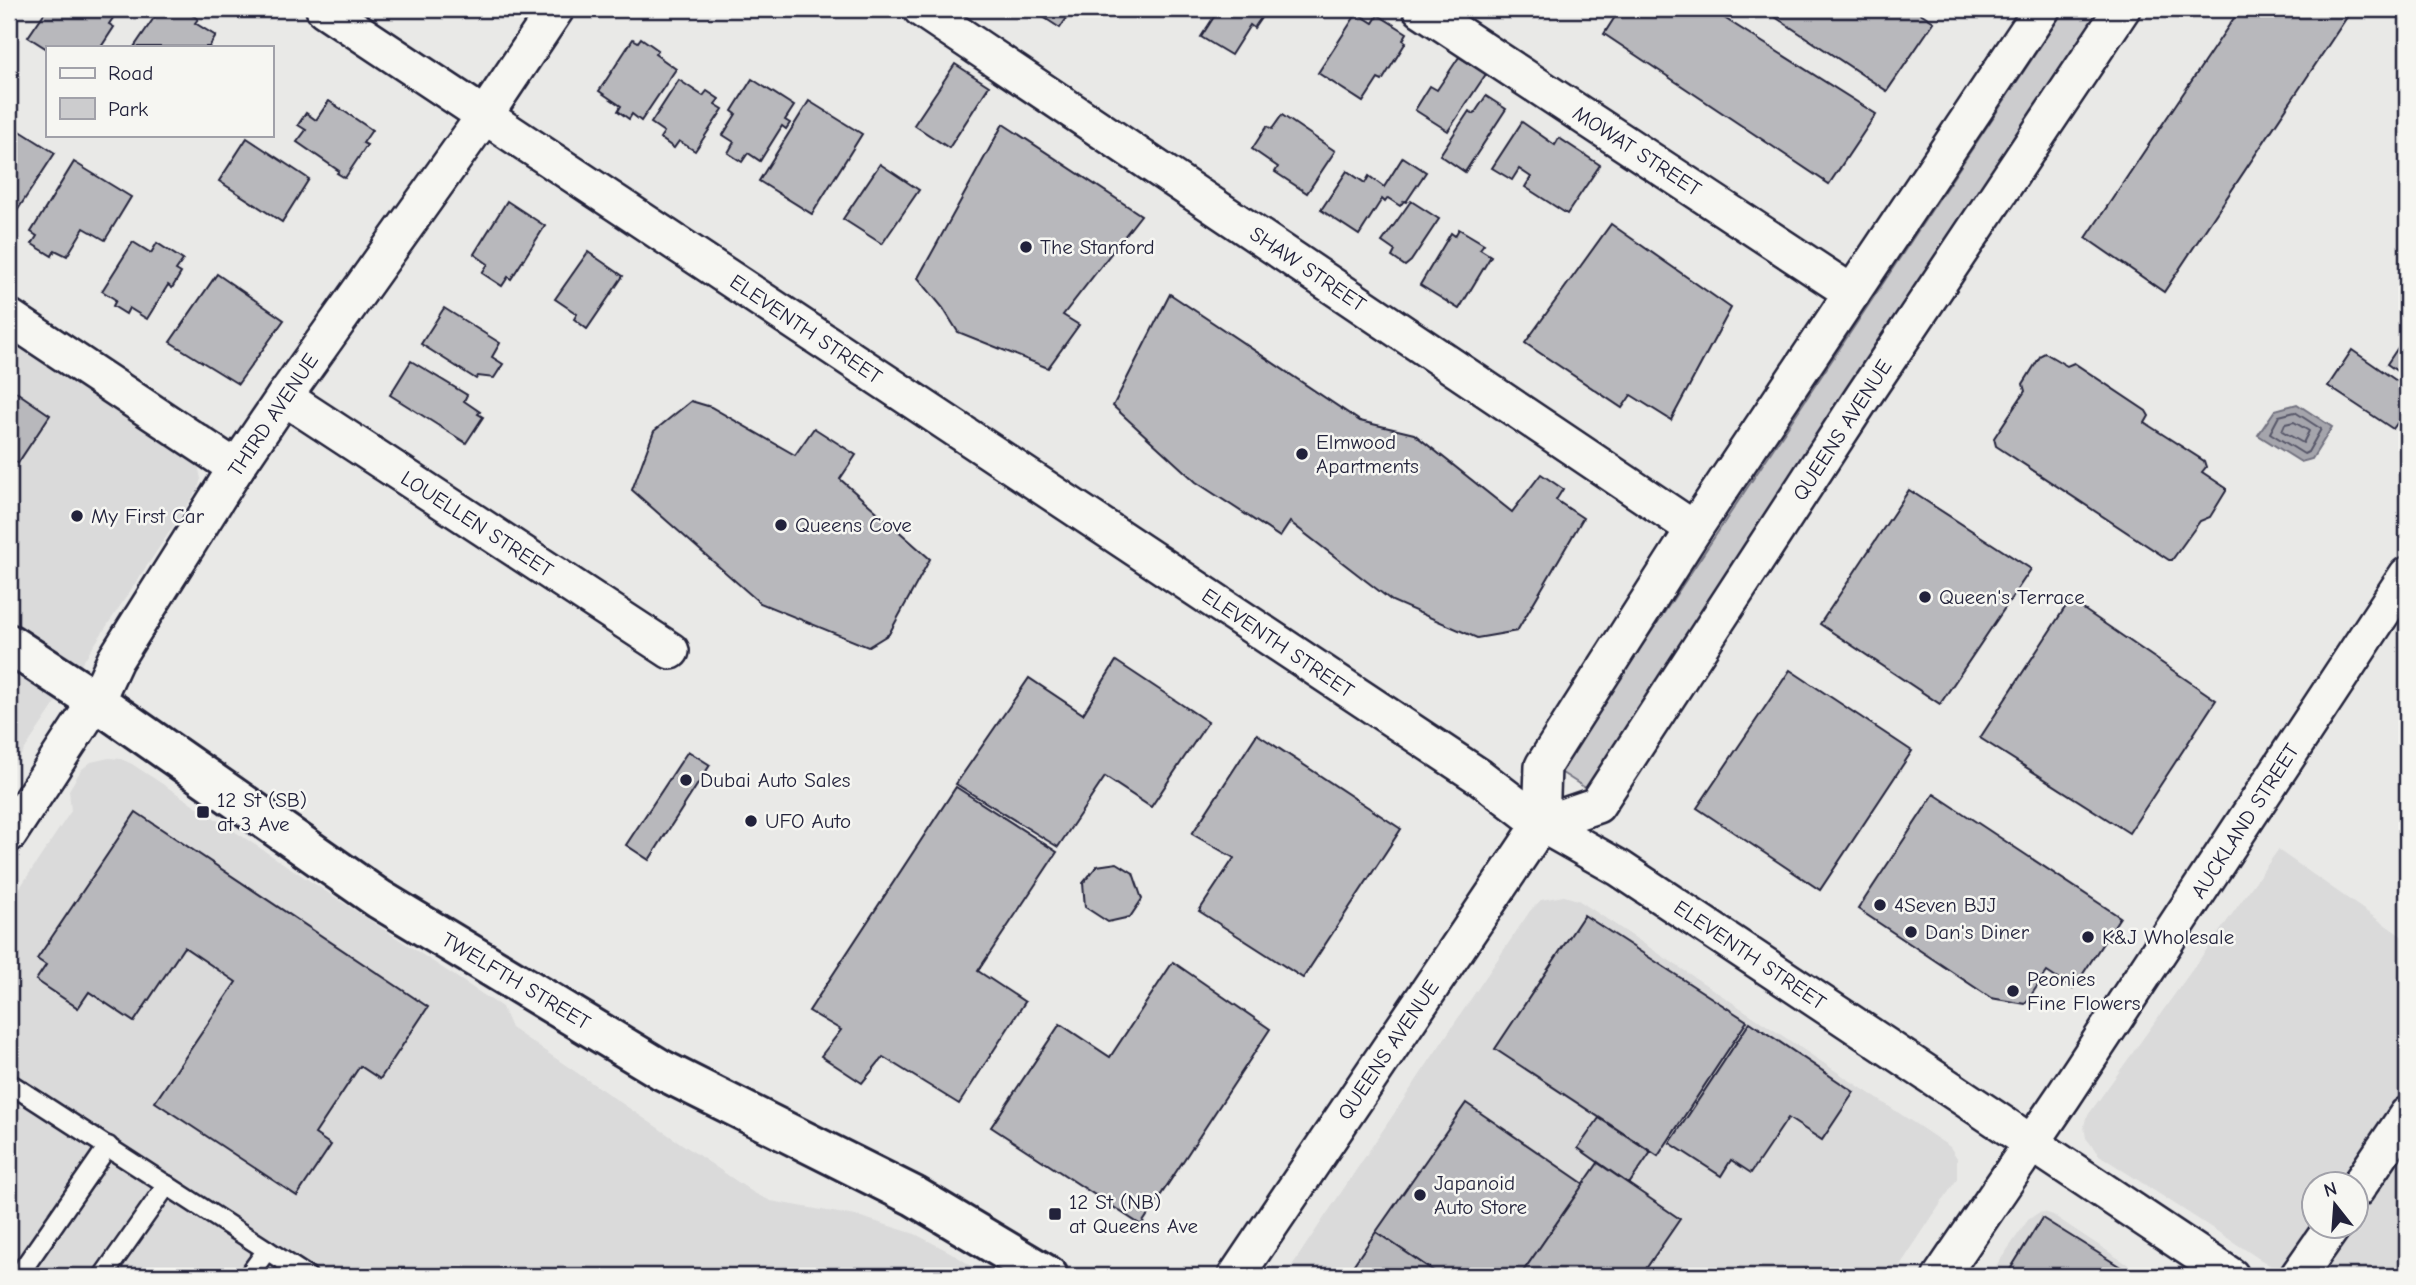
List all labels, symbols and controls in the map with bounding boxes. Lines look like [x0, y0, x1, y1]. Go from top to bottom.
legend [46, 46, 273, 136]
text: Road [108, 61, 153, 85]
text: Park [108, 97, 148, 121]
street label: MOWAT STREET [1569, 101, 1705, 201]
street label: SHAW STREET [1245, 221, 1371, 317]
place label: The Stanford [1040, 235, 1155, 259]
marker: The Stanford [1018, 239, 1034, 255]
street label: ELEVENTH STREET [725, 269, 887, 389]
street label: THIRD AVENUE [223, 349, 323, 481]
street label: QUEENS AVENUE [1787, 355, 1897, 505]
place label: Elmwood Apartments [1316, 430, 1419, 478]
marker: Elmwood Apartments [1294, 446, 1310, 462]
street label: LOUELLEN STREET [396, 466, 558, 582]
place label: My First Car [91, 504, 205, 528]
marker: My First Car [69, 508, 85, 524]
place label: Queens Cove [795, 513, 912, 537]
marker: Queens Cove [773, 517, 789, 533]
street label: ELEVENTH STREET [1197, 583, 1359, 703]
place label: Queen's Terrace [1939, 585, 2085, 609]
marker: Queen's Terrace [1917, 589, 1933, 605]
street label: AUCKLAND STREET [2186, 739, 2304, 903]
place label: Dubai Auto Sales [700, 768, 851, 792]
marker: Dubai Auto Sales [678, 772, 694, 788]
place label: 12 St (SB) at 3 Ave [217, 788, 307, 836]
marker: 12 St (SB) at 3 Ave [195, 804, 211, 820]
place label: UFO Auto [765, 809, 851, 833]
marker: UFO Auto [743, 813, 759, 829]
place label: 4Seven BJJ [1894, 893, 1996, 917]
street label: ELEVENTH STREET [1669, 895, 1831, 1015]
marker: 4Seven BJJ [1872, 897, 1888, 913]
place label: Dan's Diner [1925, 920, 2030, 944]
marker: Dan's Diner [1903, 924, 1919, 940]
place label: K&J Wholesale [2102, 925, 2234, 949]
street label: TWELFTH STREET [437, 927, 595, 1035]
marker: K&J Wholesale [2080, 929, 2096, 945]
place label: Peonies Fine Flowers [2027, 967, 2140, 1015]
street label: QUEENS AVENUE [1332, 976, 1444, 1124]
marker: Peonies Fine Flowers [2005, 983, 2021, 999]
north arrow [2300, 1170, 2370, 1240]
place label: Japanoid Auto Store [1434, 1171, 1527, 1219]
text: N [2321, 1177, 2339, 1202]
marker: Japanoid Auto Store [1412, 1187, 1428, 1203]
place label: 12 St (NB) at Queens Ave [1069, 1190, 1198, 1238]
marker: 12 St (NB) at Queens Ave [1047, 1206, 1063, 1222]

